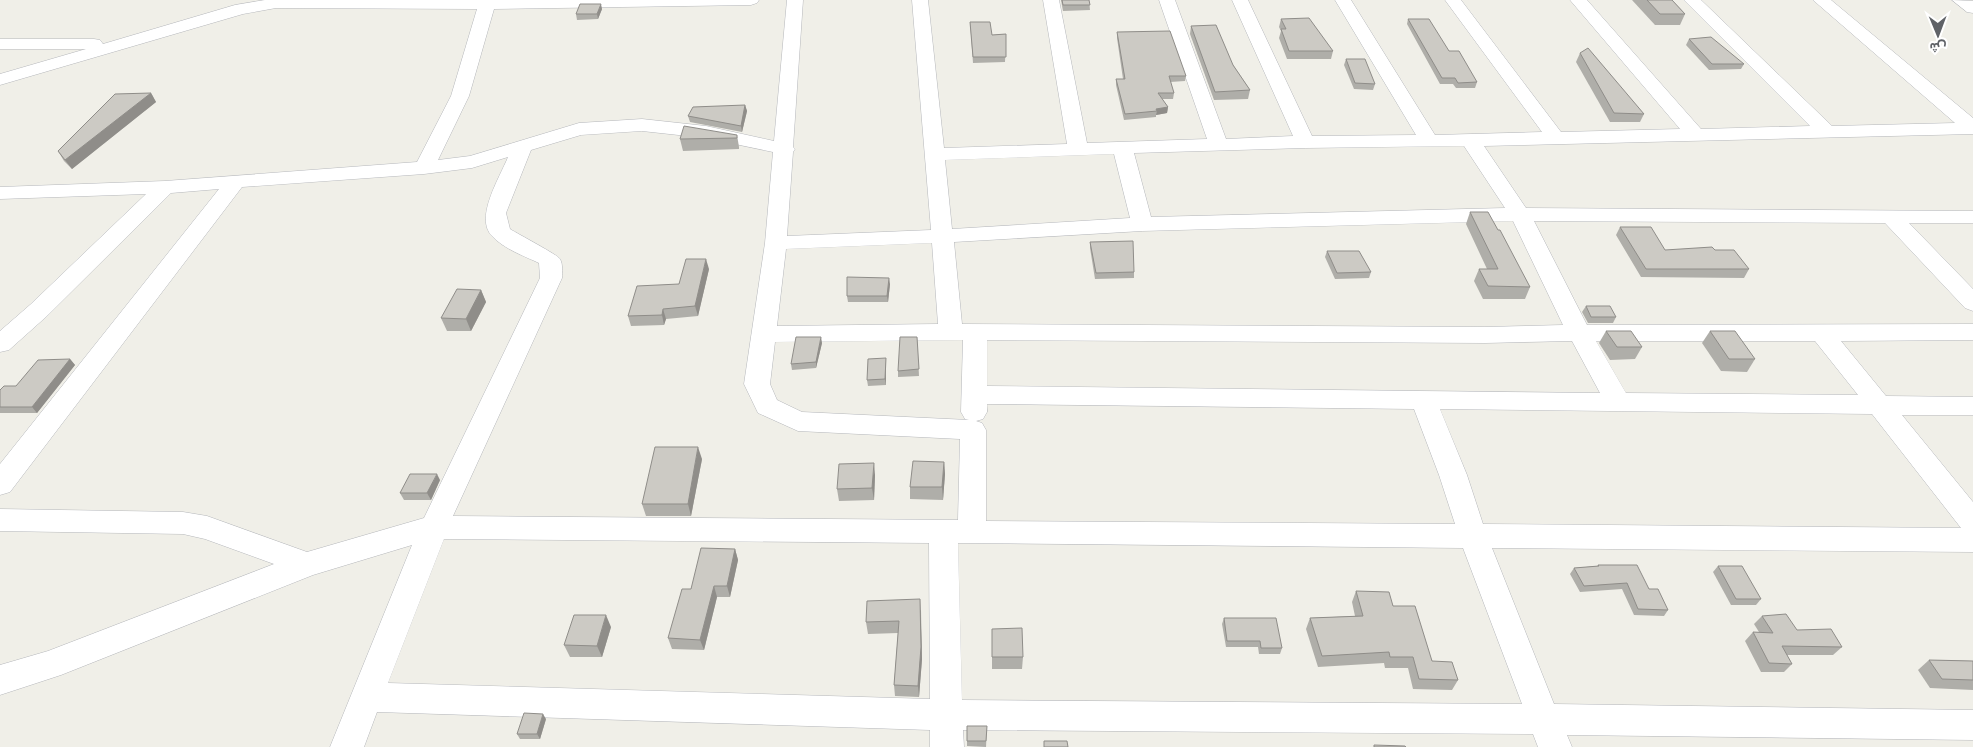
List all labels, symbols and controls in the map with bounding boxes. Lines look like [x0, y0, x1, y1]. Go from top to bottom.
north arrow [1913, 10, 1963, 60]
text: ش [1929, 39, 1947, 57]

